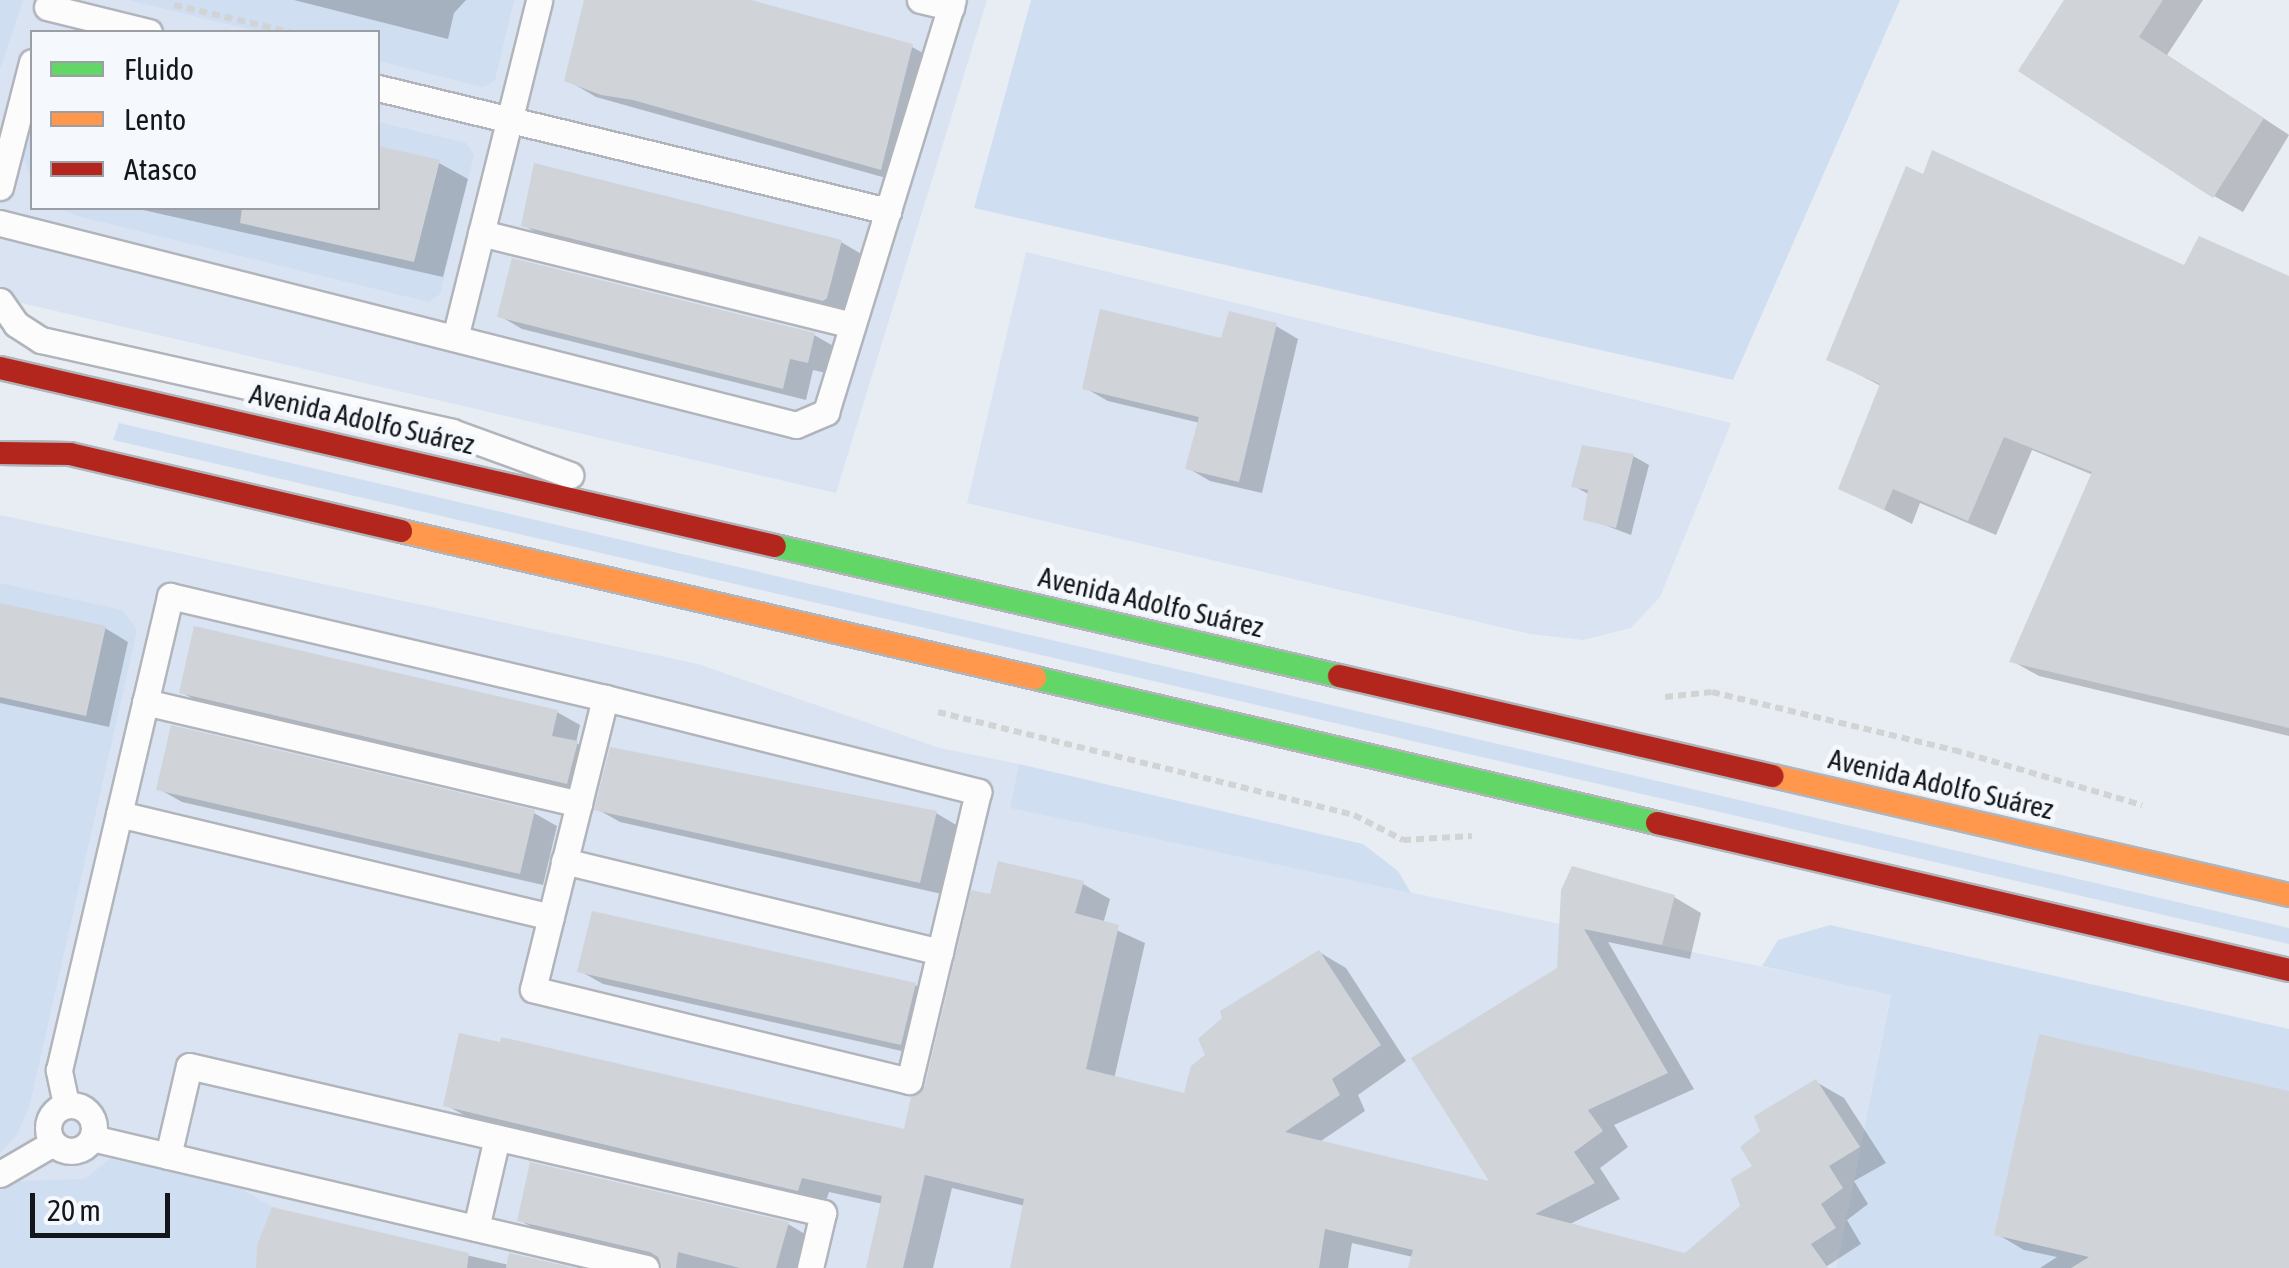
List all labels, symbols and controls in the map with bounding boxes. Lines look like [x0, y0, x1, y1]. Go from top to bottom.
legend [30, 30, 380, 210]
text: Fluido [124, 52, 194, 86]
text: Lento [124, 102, 186, 136]
text: Atasco [124, 152, 197, 186]
street label: Avenida Adolfo Suárez [246, 377, 478, 461]
street label: Avenida Adolfo Suárez [1035, 560, 1267, 644]
street label: Avenida Adolfo Suárez [1825, 742, 2057, 826]
scale bar [35, 1173, 175, 1235]
text: 20 m [47, 1193, 101, 1227]

